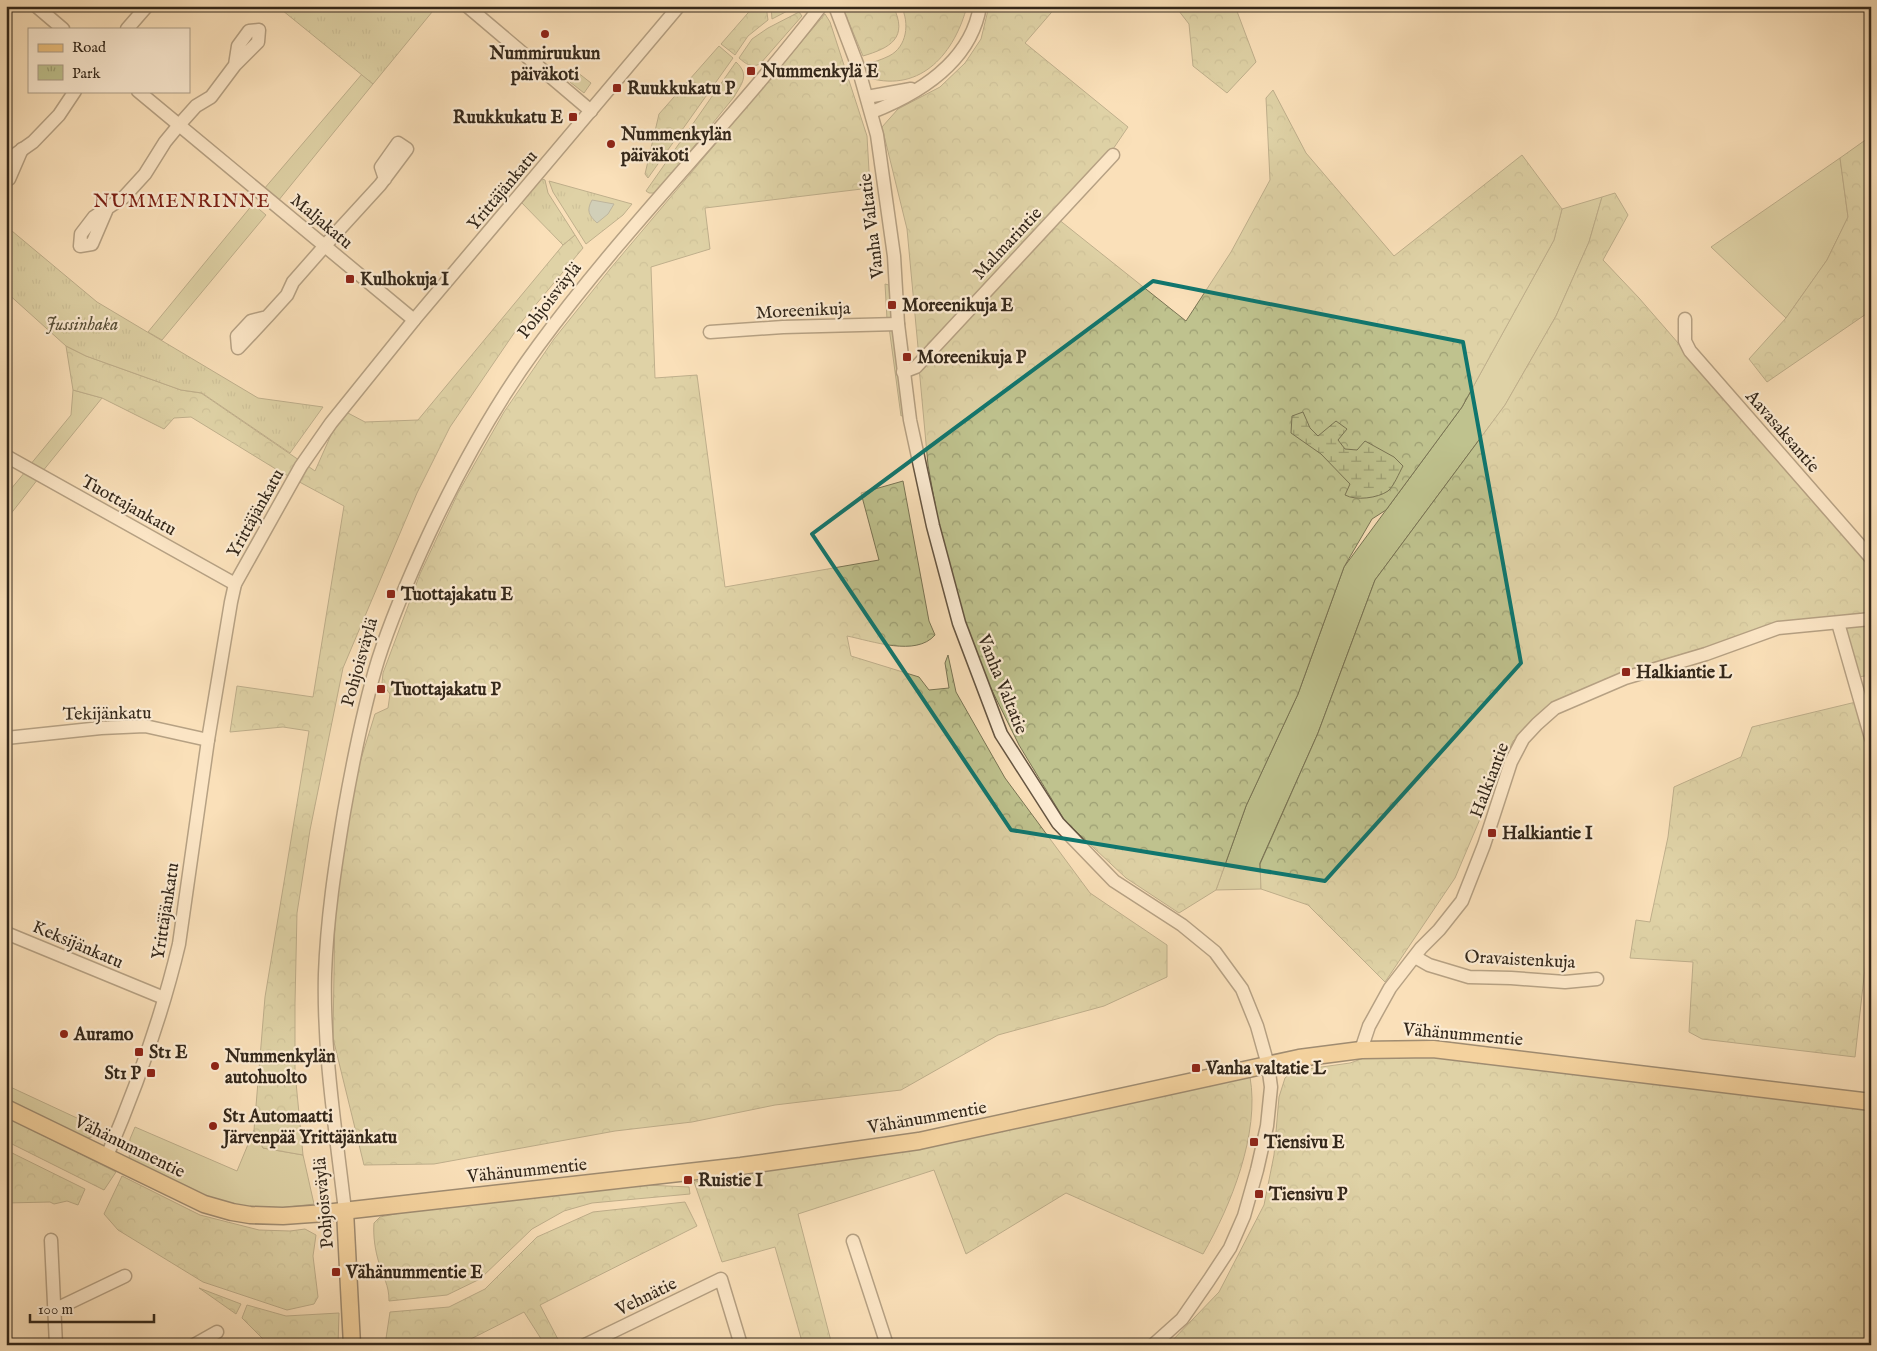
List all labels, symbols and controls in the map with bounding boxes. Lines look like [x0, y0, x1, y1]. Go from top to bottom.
legend [28, 28, 190, 92]
marker: Nummiruukun päiväkoti [539, 28, 551, 40]
text: Road [72, 38, 107, 57]
place label: Nummiruukun päiväkoti [489, 43, 601, 87]
place label: Nummenkylä E [760, 61, 879, 84]
text: Park [72, 64, 102, 83]
marker: Nummenkylä E [745, 65, 757, 77]
place label: Ruukkukatu P [627, 78, 736, 101]
marker: Ruukkukatu P [611, 82, 623, 94]
place label: Ruukkukatu E [453, 107, 564, 130]
marker: Ruukkukatu E [567, 111, 579, 123]
place label: Nummenkylän päiväkoti [620, 124, 732, 168]
marker: Nummenkylän päiväkoti [605, 138, 617, 150]
street label: Yrittäjänkatu [463, 146, 543, 236]
street label: Vanha Valtatie [855, 172, 890, 281]
street label: Maljakatu [285, 189, 357, 255]
district label: NUMMENRINNE [93, 190, 271, 214]
street label: Malmarintie [968, 203, 1048, 285]
street label: Pohjoisväylä [513, 258, 587, 344]
place label: Kulhokuja I [360, 269, 449, 292]
marker: Kulhokuja I [344, 273, 356, 285]
place label: Moreenikuja E [902, 295, 1014, 318]
street label: Moreenikuja [755, 298, 851, 325]
marker: Moreenikuja E [886, 299, 898, 311]
park label: Jussinhaka [46, 314, 118, 337]
place label: Moreenikuja P [917, 347, 1027, 370]
marker: Moreenikuja P [901, 351, 913, 363]
street label: Aavasaksantie [1739, 385, 1824, 478]
street label: Yrittäjänkatu [223, 465, 290, 562]
street label: Tuottajankatu [77, 471, 180, 542]
place label: Tuottajakatu E [400, 584, 514, 607]
marker: Tuottajakatu E [385, 588, 397, 600]
street label: Pohjoisväylä [337, 615, 384, 709]
street label: Vanha Valtatie [971, 630, 1032, 738]
place label: Halkiantie L [1636, 662, 1733, 685]
marker: Halkiantie L [1620, 666, 1632, 678]
place label: Tuottajakatu P [390, 679, 502, 702]
marker: Tuottajakatu P [375, 683, 387, 695]
street label: Tekijänkatu [62, 702, 152, 727]
street label: Halkiantie [1465, 739, 1515, 822]
place label: Halkiantie I [1502, 823, 1593, 846]
marker: Halkiantie I [1486, 827, 1498, 839]
street label: Yrittäjänkatu [147, 861, 185, 961]
street label: Keksijänkatu [28, 916, 126, 975]
street label: Oravaistenkuja [1464, 946, 1576, 975]
street label: Vähänummentie [1401, 1019, 1524, 1052]
place label: Auramo [73, 1024, 134, 1047]
marker: Auramo [58, 1028, 70, 1040]
place label: St1 E [149, 1042, 188, 1065]
marker: St1 E [133, 1046, 145, 1058]
place label: Nummenkylän autohuolto [224, 1046, 336, 1090]
place label: Vanha valtatie L [1205, 1058, 1327, 1081]
marker: Nummenkylän autohuolto [209, 1060, 221, 1072]
marker: Vanha valtatie L [1190, 1062, 1202, 1074]
place label: St1 P [105, 1063, 142, 1086]
marker: St1 P [145, 1067, 157, 1079]
street label: Vähänummentie [865, 1097, 989, 1140]
place label: St1 Automaatti Järvenpää Yrittäjänkatu [221, 1106, 398, 1150]
street label: Vähänummentie [69, 1110, 189, 1184]
marker: St1 Automaatti Järvenpää Yrittäjänkatu [207, 1120, 219, 1132]
place label: Tiensivu E [1263, 1132, 1345, 1155]
marker: Tiensivu E [1248, 1136, 1260, 1148]
street label: Vähänummentie [465, 1154, 588, 1189]
street label: Pohjoisväylä [309, 1156, 340, 1249]
place label: Ruistie I [698, 1170, 763, 1193]
marker: Ruistie I [682, 1174, 694, 1186]
place label: Tiensivu P [1268, 1184, 1348, 1207]
marker: Tiensivu P [1253, 1188, 1265, 1200]
place label: Vähänummentie E [345, 1262, 483, 1285]
marker: Vähänummentie E [330, 1266, 342, 1278]
street label: Vehnätie [611, 1273, 681, 1322]
scale bar [30, 1291, 154, 1323]
text: 100 m [38, 1300, 74, 1319]

